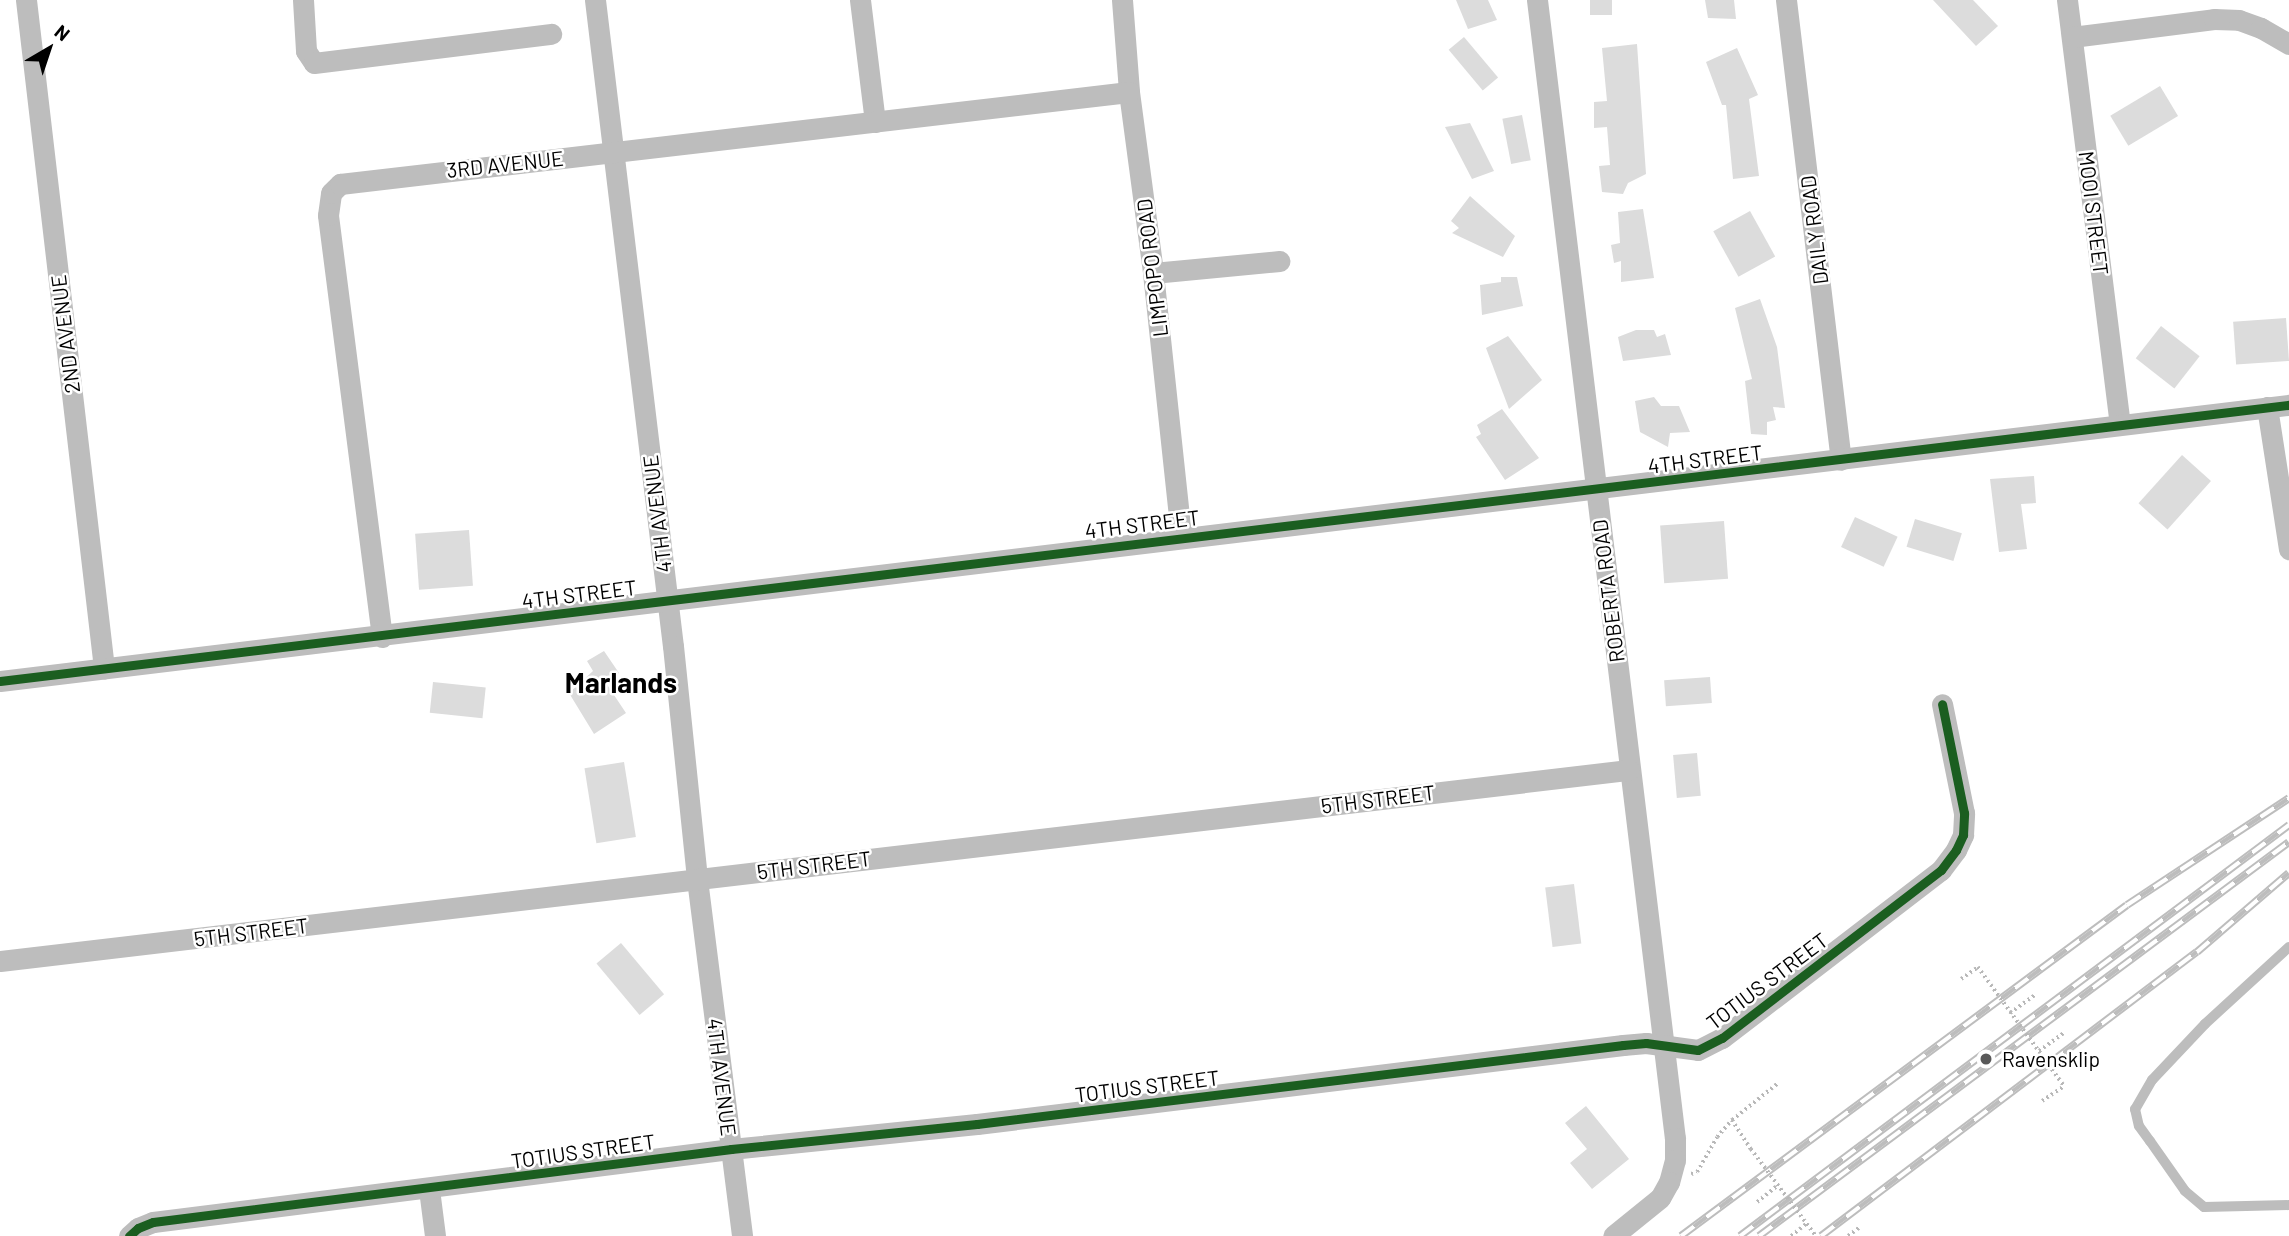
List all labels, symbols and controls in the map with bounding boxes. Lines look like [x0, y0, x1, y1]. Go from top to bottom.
north arrow [14, 14, 84, 84]
text: N [50, 19, 75, 45]
street label: 3RD AVENUE [445, 145, 565, 183]
street label: MOOI STREET [2074, 150, 2114, 276]
street label: DAILY ROAD [1795, 174, 1833, 286]
street label: LIMPOPO ROAD [1131, 197, 1173, 339]
street label: 2ND AVENUE [45, 273, 85, 395]
street label: 4TH STREET [1646, 439, 1764, 479]
street label: 4TH AVENUE [637, 454, 677, 574]
street label: 4TH STREET [1083, 504, 1201, 544]
street label: ROBERTA ROAD [1587, 518, 1629, 664]
street label: 4TH STREET [520, 574, 638, 614]
district label: Marlands [565, 665, 677, 699]
street label: 5TH STREET [1320, 780, 1436, 818]
street label: 5TH STREET [756, 846, 872, 884]
street label: 5TH STREET [193, 913, 309, 951]
street label: TOTIUS STREET [1701, 927, 1833, 1035]
street label: 4TH AVENUE [702, 1017, 742, 1137]
place label: Ravensklip [2002, 1046, 2100, 1072]
marker: Ravensklip [1976, 1049, 1996, 1069]
street label: TOTIUS STREET [1073, 1065, 1221, 1107]
street label: TOTIUS STREET [509, 1128, 657, 1174]

